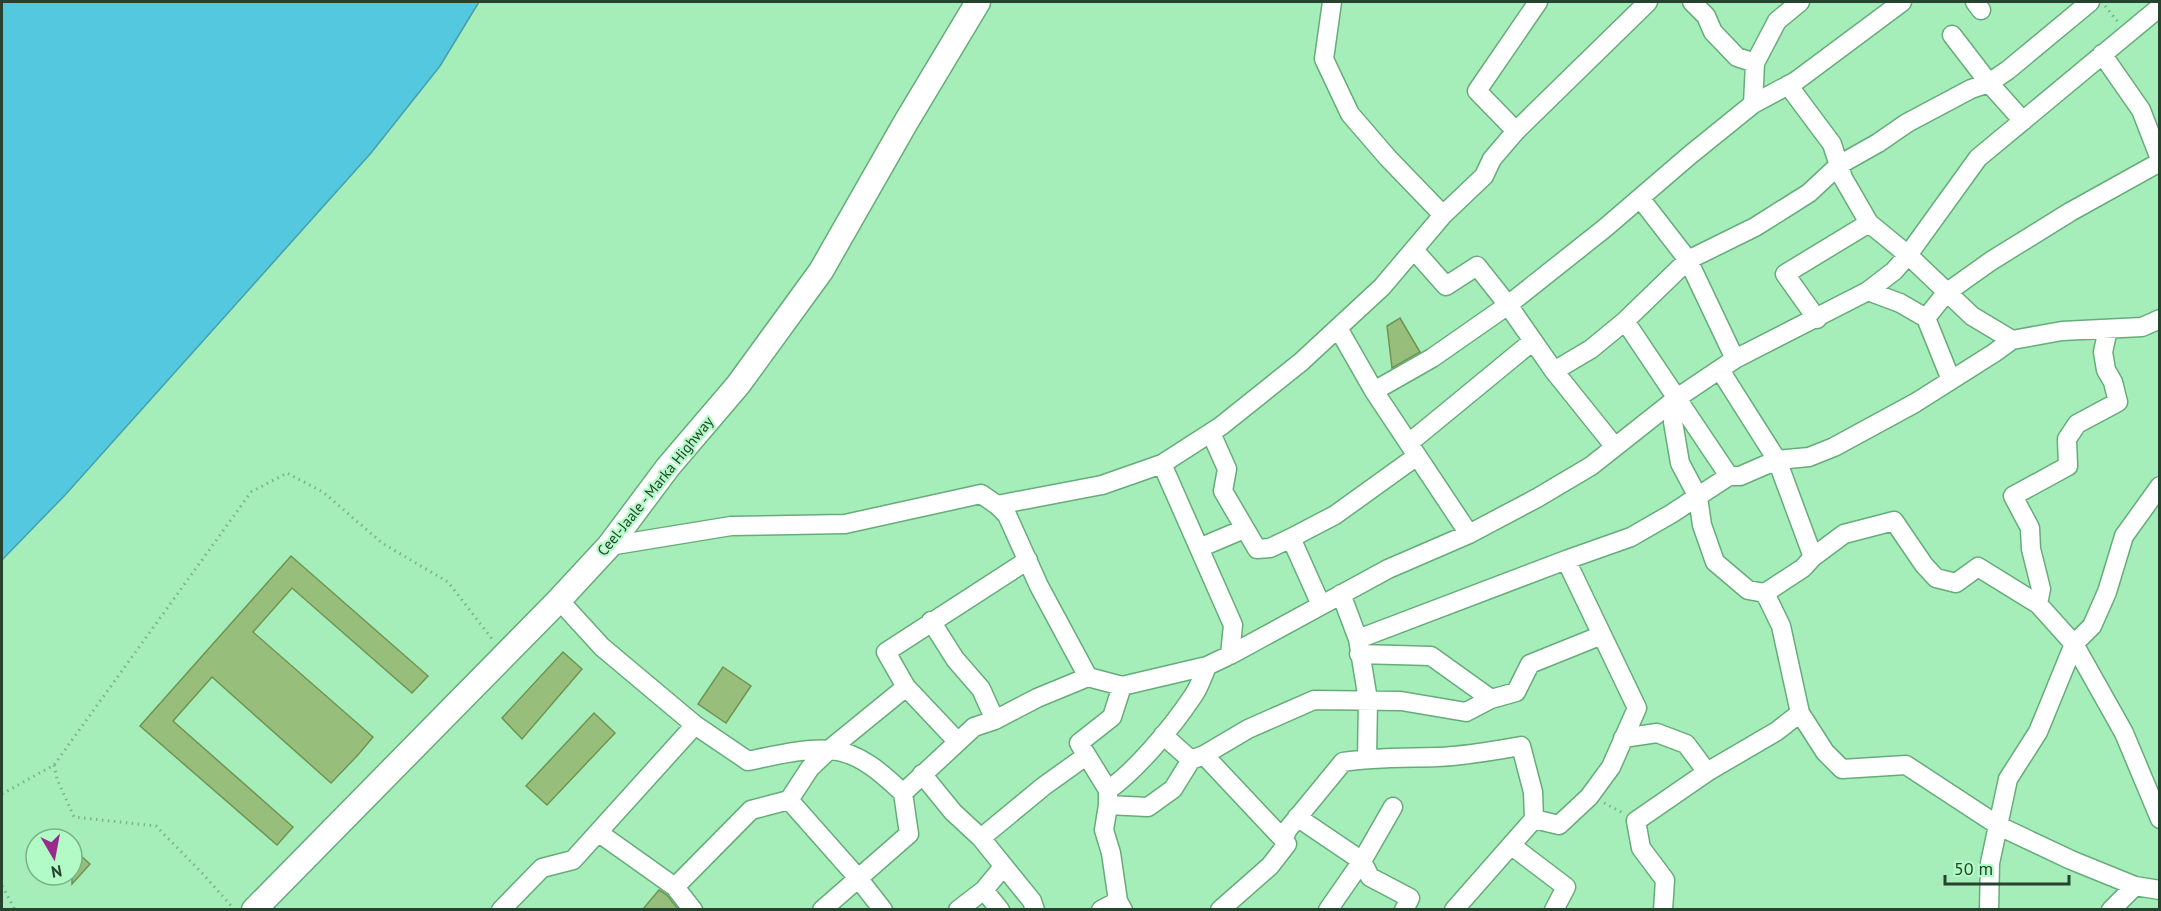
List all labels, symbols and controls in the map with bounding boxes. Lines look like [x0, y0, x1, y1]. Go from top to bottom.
street label: Ceel-Jaale - Marka Highway [593, 412, 717, 560]
north arrow [24, 827, 84, 887]
scale bar [1945, 848, 2070, 886]
text: 50 m [1954, 857, 1993, 880]
text: N [50, 861, 64, 883]

